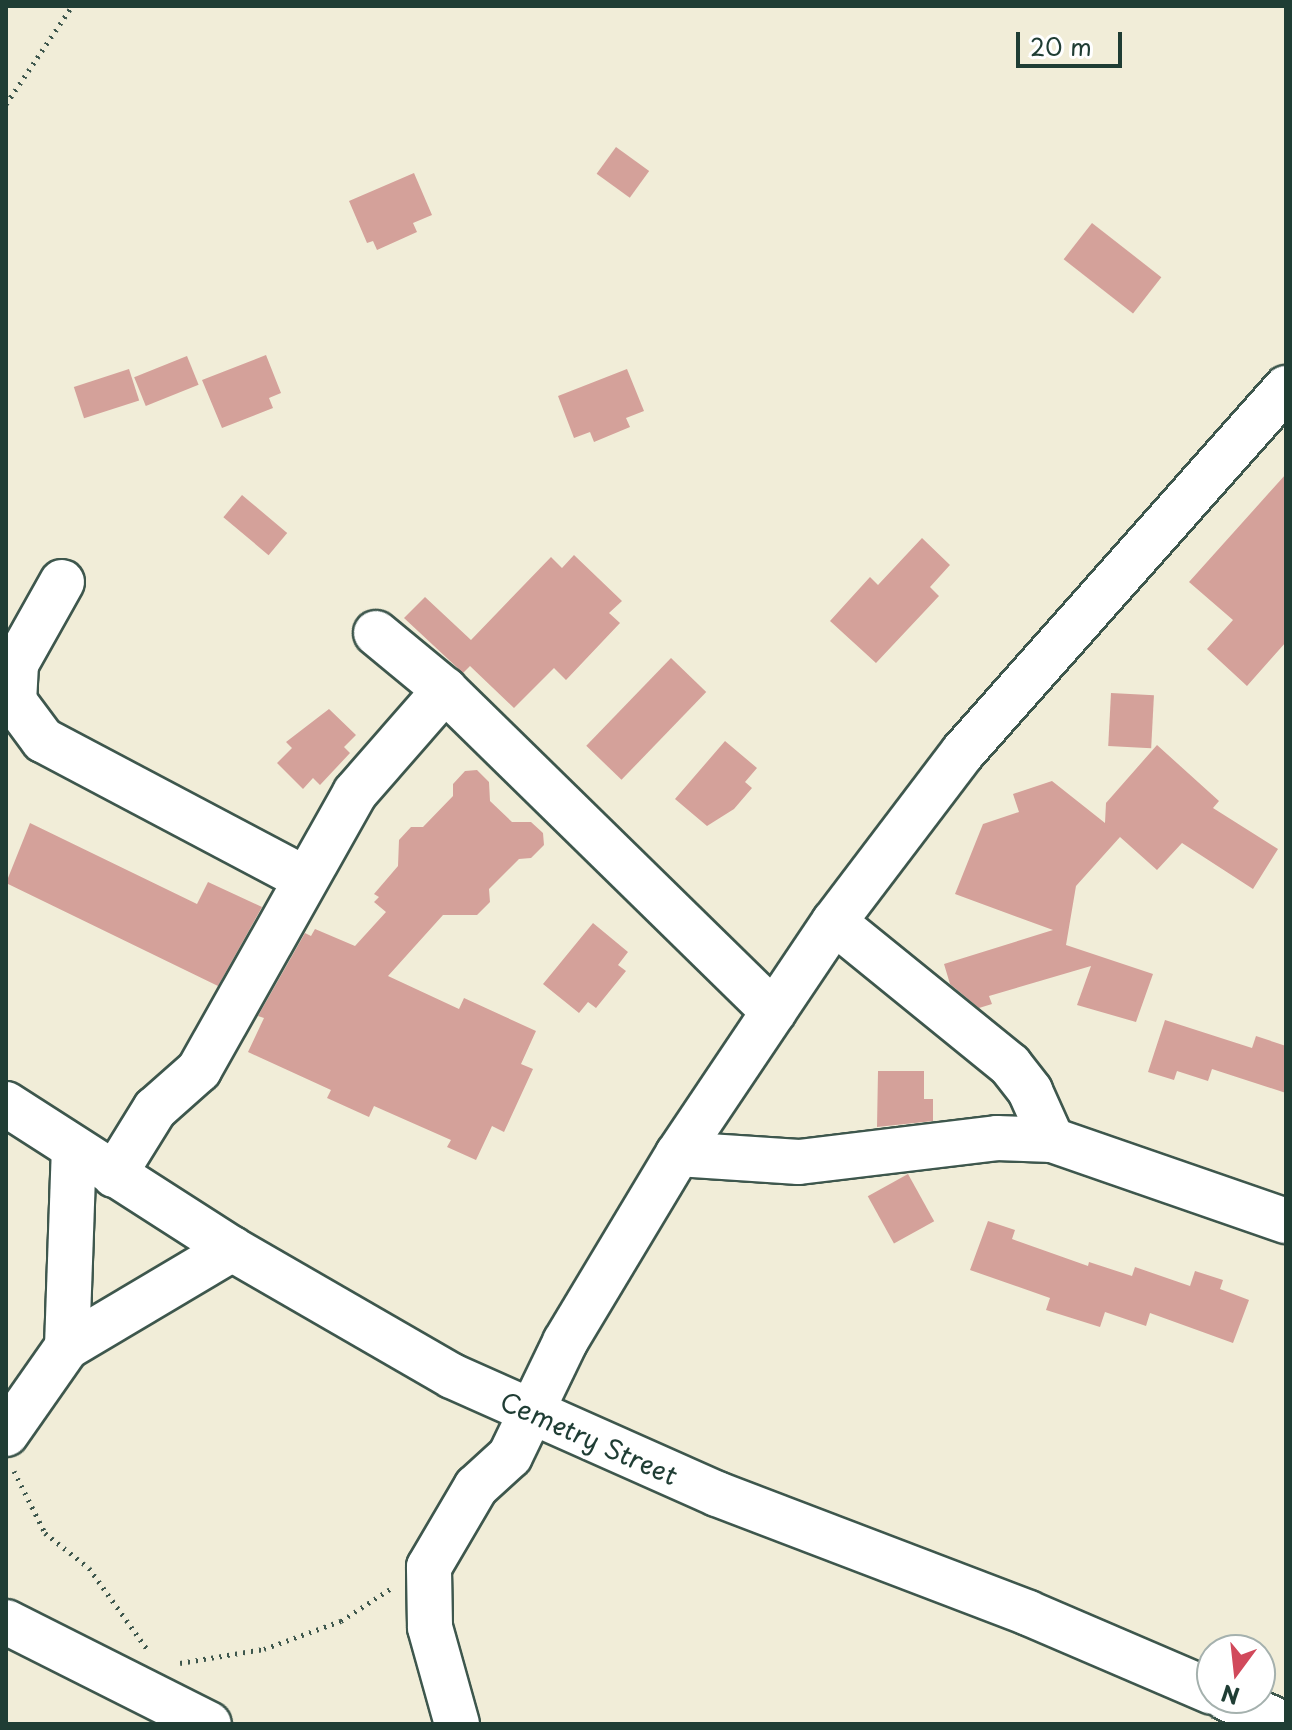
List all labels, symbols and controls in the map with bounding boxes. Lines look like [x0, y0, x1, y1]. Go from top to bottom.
scale bar [1020, 16, 1126, 66]
text: 20 m [1030, 28, 1092, 64]
street label: Cemetry Street [494, 1384, 684, 1492]
north arrow [1196, 1634, 1276, 1714]
text: N [1217, 1678, 1243, 1714]

